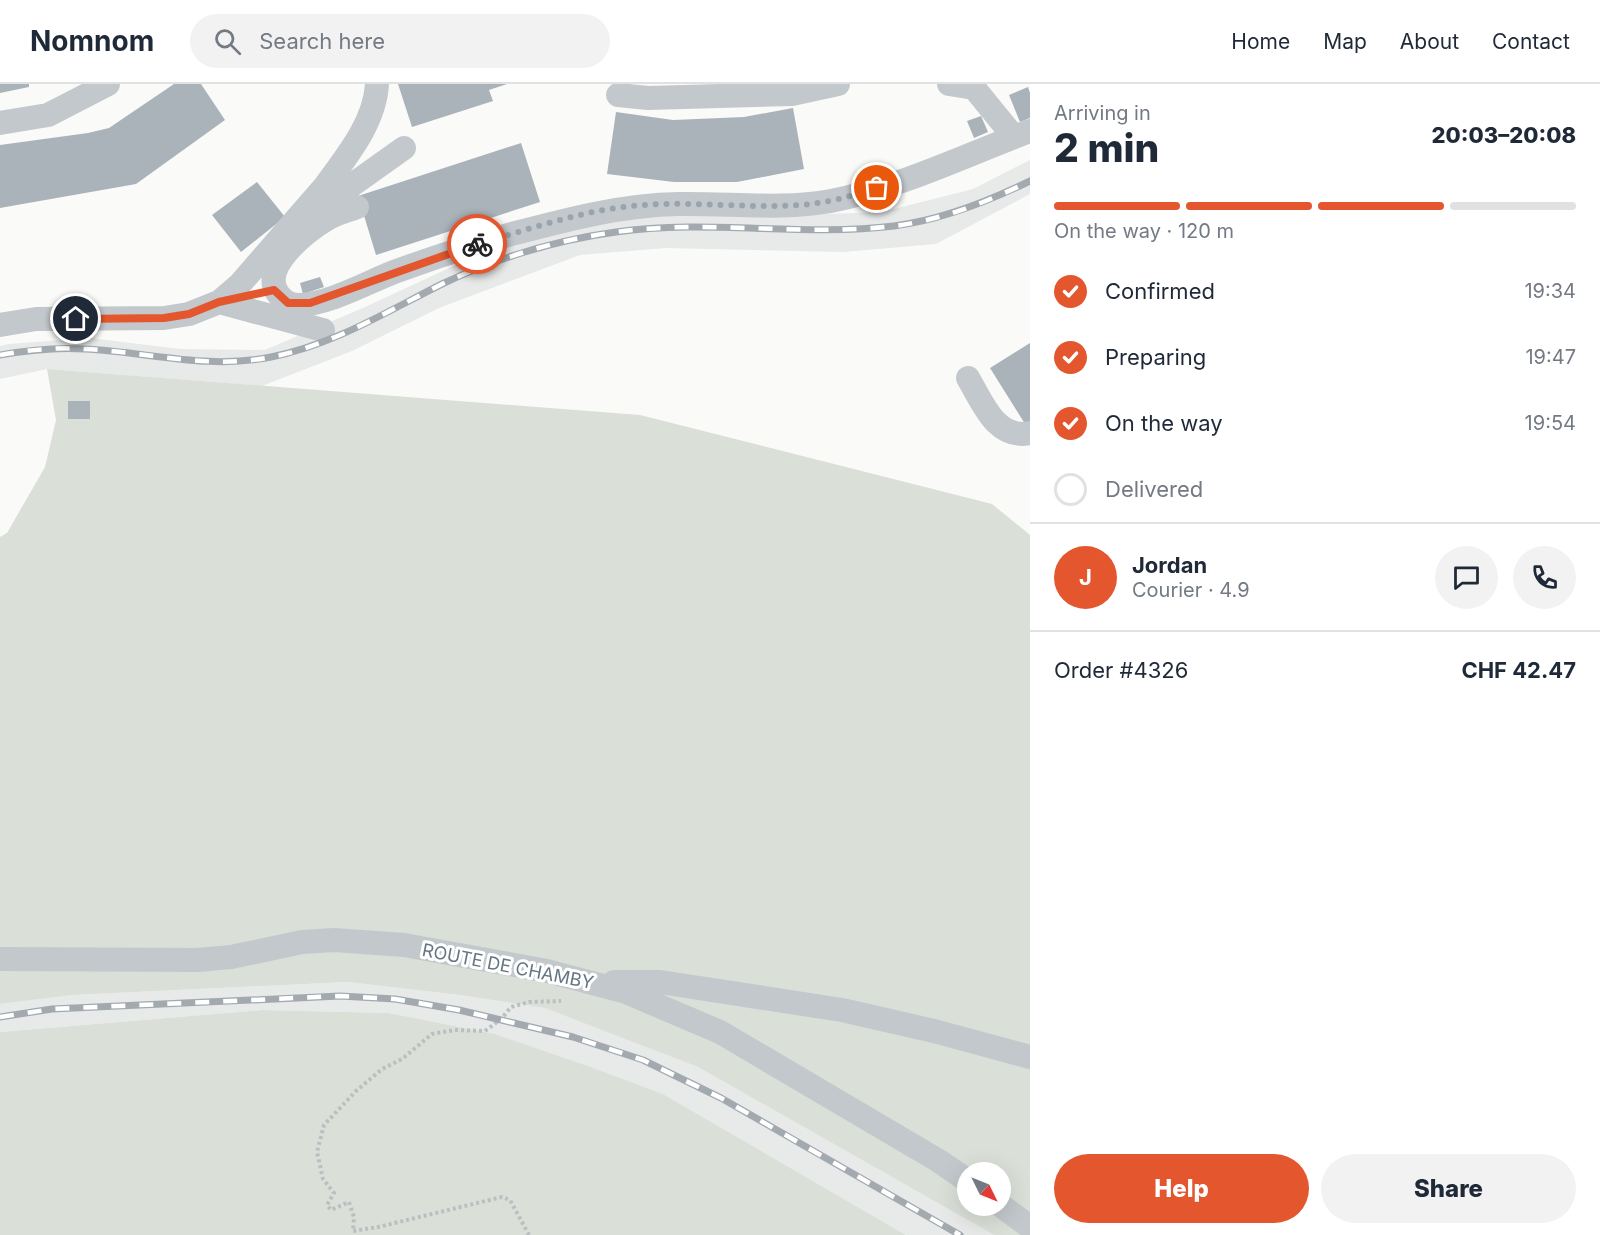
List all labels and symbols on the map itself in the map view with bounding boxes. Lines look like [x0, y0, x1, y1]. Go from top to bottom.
pin [851, 162, 902, 213]
courier [447, 214, 507, 274]
pin [50, 293, 101, 344]
street label: ROUTE DE CHAMBY [420, 939, 596, 993]
north arrow [957, 1162, 1011, 1216]

